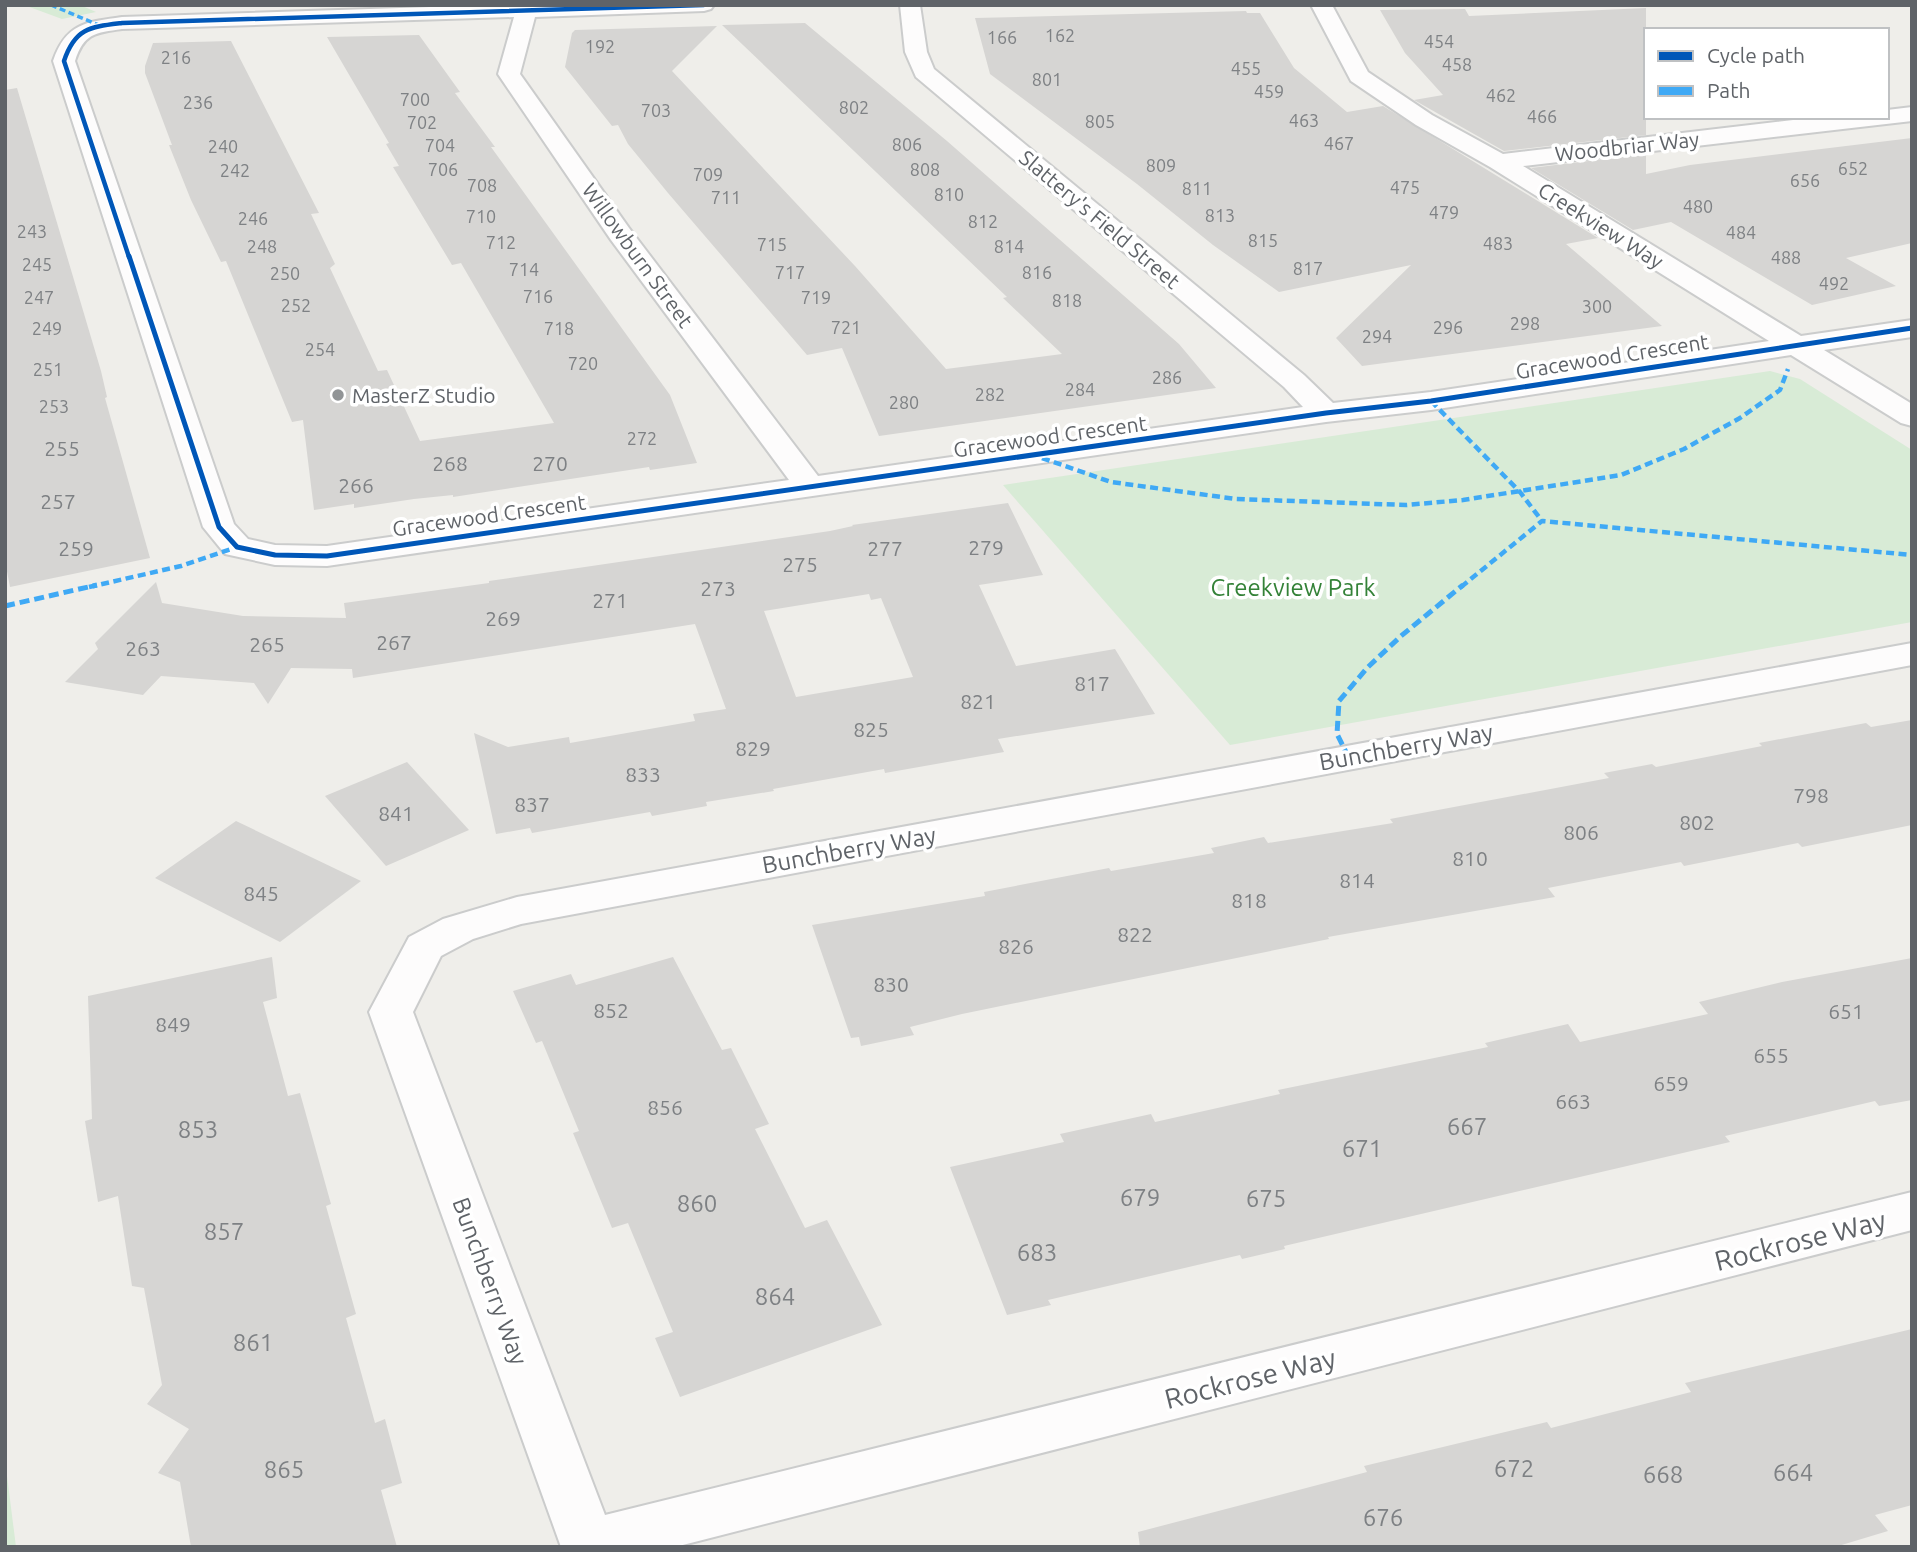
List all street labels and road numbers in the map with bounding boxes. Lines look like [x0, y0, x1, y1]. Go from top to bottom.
street label: Woodbriar Way [1554, 126, 1700, 166]
street label: Slattery's Field Street [1015, 145, 1185, 293]
street label: Creekview Way [1534, 177, 1668, 273]
street label: Willowburn Street [578, 178, 698, 332]
street label: Gracewood Crescent [1514, 329, 1710, 383]
street label: Gracewood Crescent [952, 411, 1148, 461]
street label: Gracewood Crescent [391, 490, 587, 540]
street label: Bunchberry Way [1317, 718, 1496, 776]
street label: Bunchberry Way [760, 821, 939, 879]
street label: Bunchberry Way [447, 1194, 533, 1369]
street label: Rockrose Way [1711, 1204, 1889, 1276]
street label: Rockrose Way [1161, 1342, 1339, 1414]

